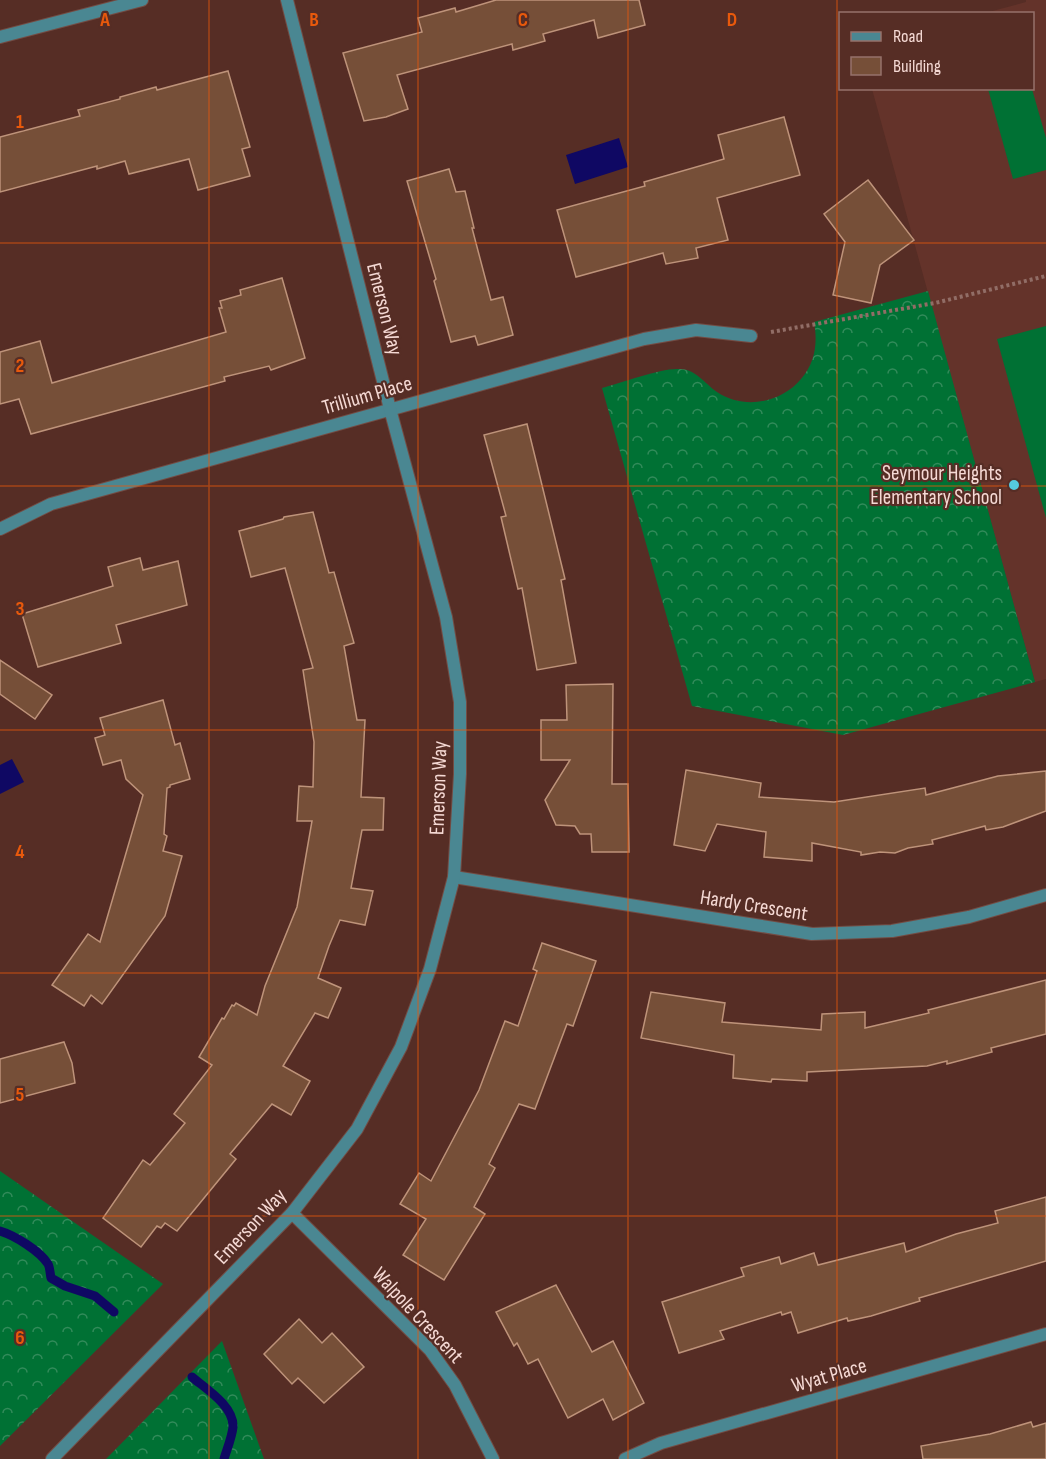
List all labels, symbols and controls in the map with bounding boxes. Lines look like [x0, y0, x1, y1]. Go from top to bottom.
text: A [99, 8, 110, 32]
text: B [309, 8, 319, 32]
text: C [518, 8, 528, 32]
text: D [727, 8, 737, 32]
legend [839, 12, 1034, 90]
text: Road [893, 26, 923, 47]
text: Building [893, 56, 941, 77]
text: 1 [16, 110, 24, 134]
street label: Emerson Way [361, 260, 408, 358]
text: 2 [16, 354, 24, 378]
street label: Trillium Place [319, 371, 415, 420]
place label: Seymour Heights Elementary School [870, 461, 1002, 510]
marker: Seymour Heights Elementary School [1007, 478, 1021, 492]
text: 3 [16, 597, 25, 621]
street label: Emerson Way [424, 741, 453, 835]
text: 4 [15, 840, 25, 864]
street label: Hardy Crescent [698, 885, 810, 926]
text: 5 [16, 1083, 25, 1107]
street label: Emerson Way [209, 1183, 292, 1269]
street label: Walpole Crescent [367, 1262, 468, 1369]
text: 6 [15, 1326, 25, 1350]
street label: Wyat Place [789, 1353, 869, 1398]

